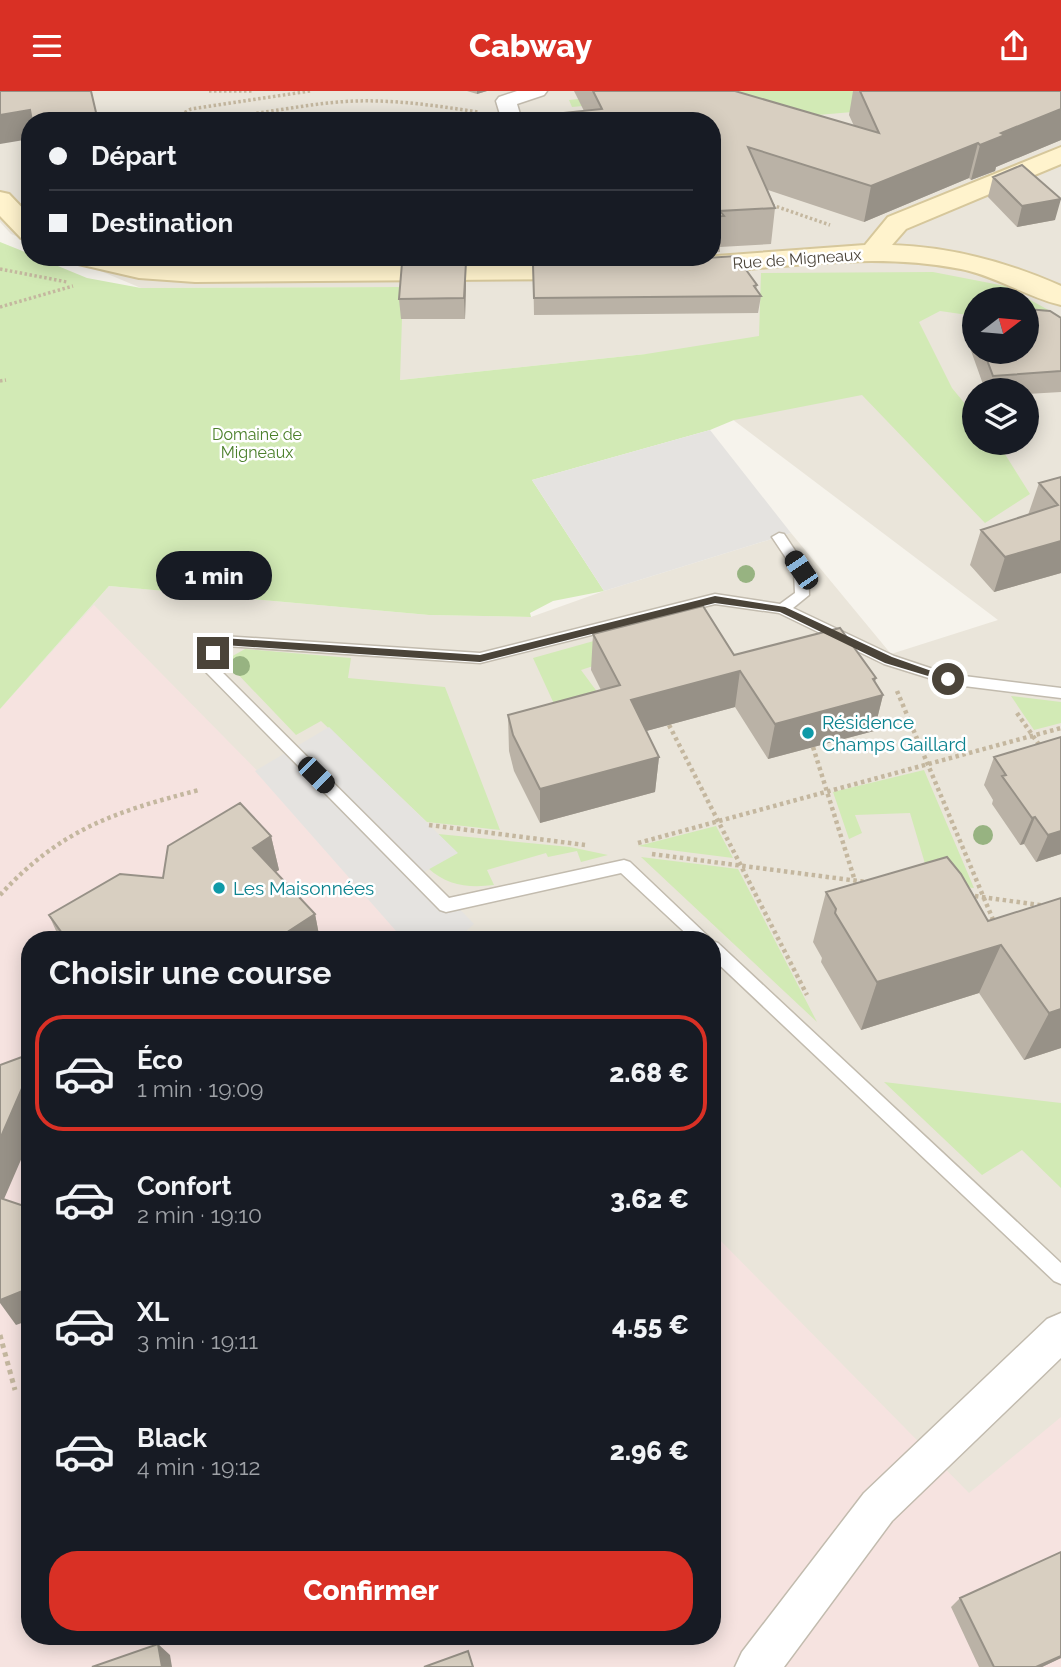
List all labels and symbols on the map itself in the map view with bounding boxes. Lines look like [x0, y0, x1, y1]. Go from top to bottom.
street label: Rue de Migneaux [732, 245, 862, 273]
north arrow [962, 287, 1040, 364]
park label: Domaine de Migneaux [212, 425, 302, 462]
car [781, 547, 822, 593]
callout: 1 min [155, 552, 271, 601]
route end [197, 637, 229, 669]
route start [932, 663, 964, 695]
place label: Résidence Champs Gaillard [822, 711, 967, 755]
marker: Résidence Champs Gaillard [800, 725, 816, 741]
car [294, 753, 339, 797]
place label: Les Maisonnées [233, 877, 374, 899]
marker: Les Maisonnées [211, 880, 227, 896]

